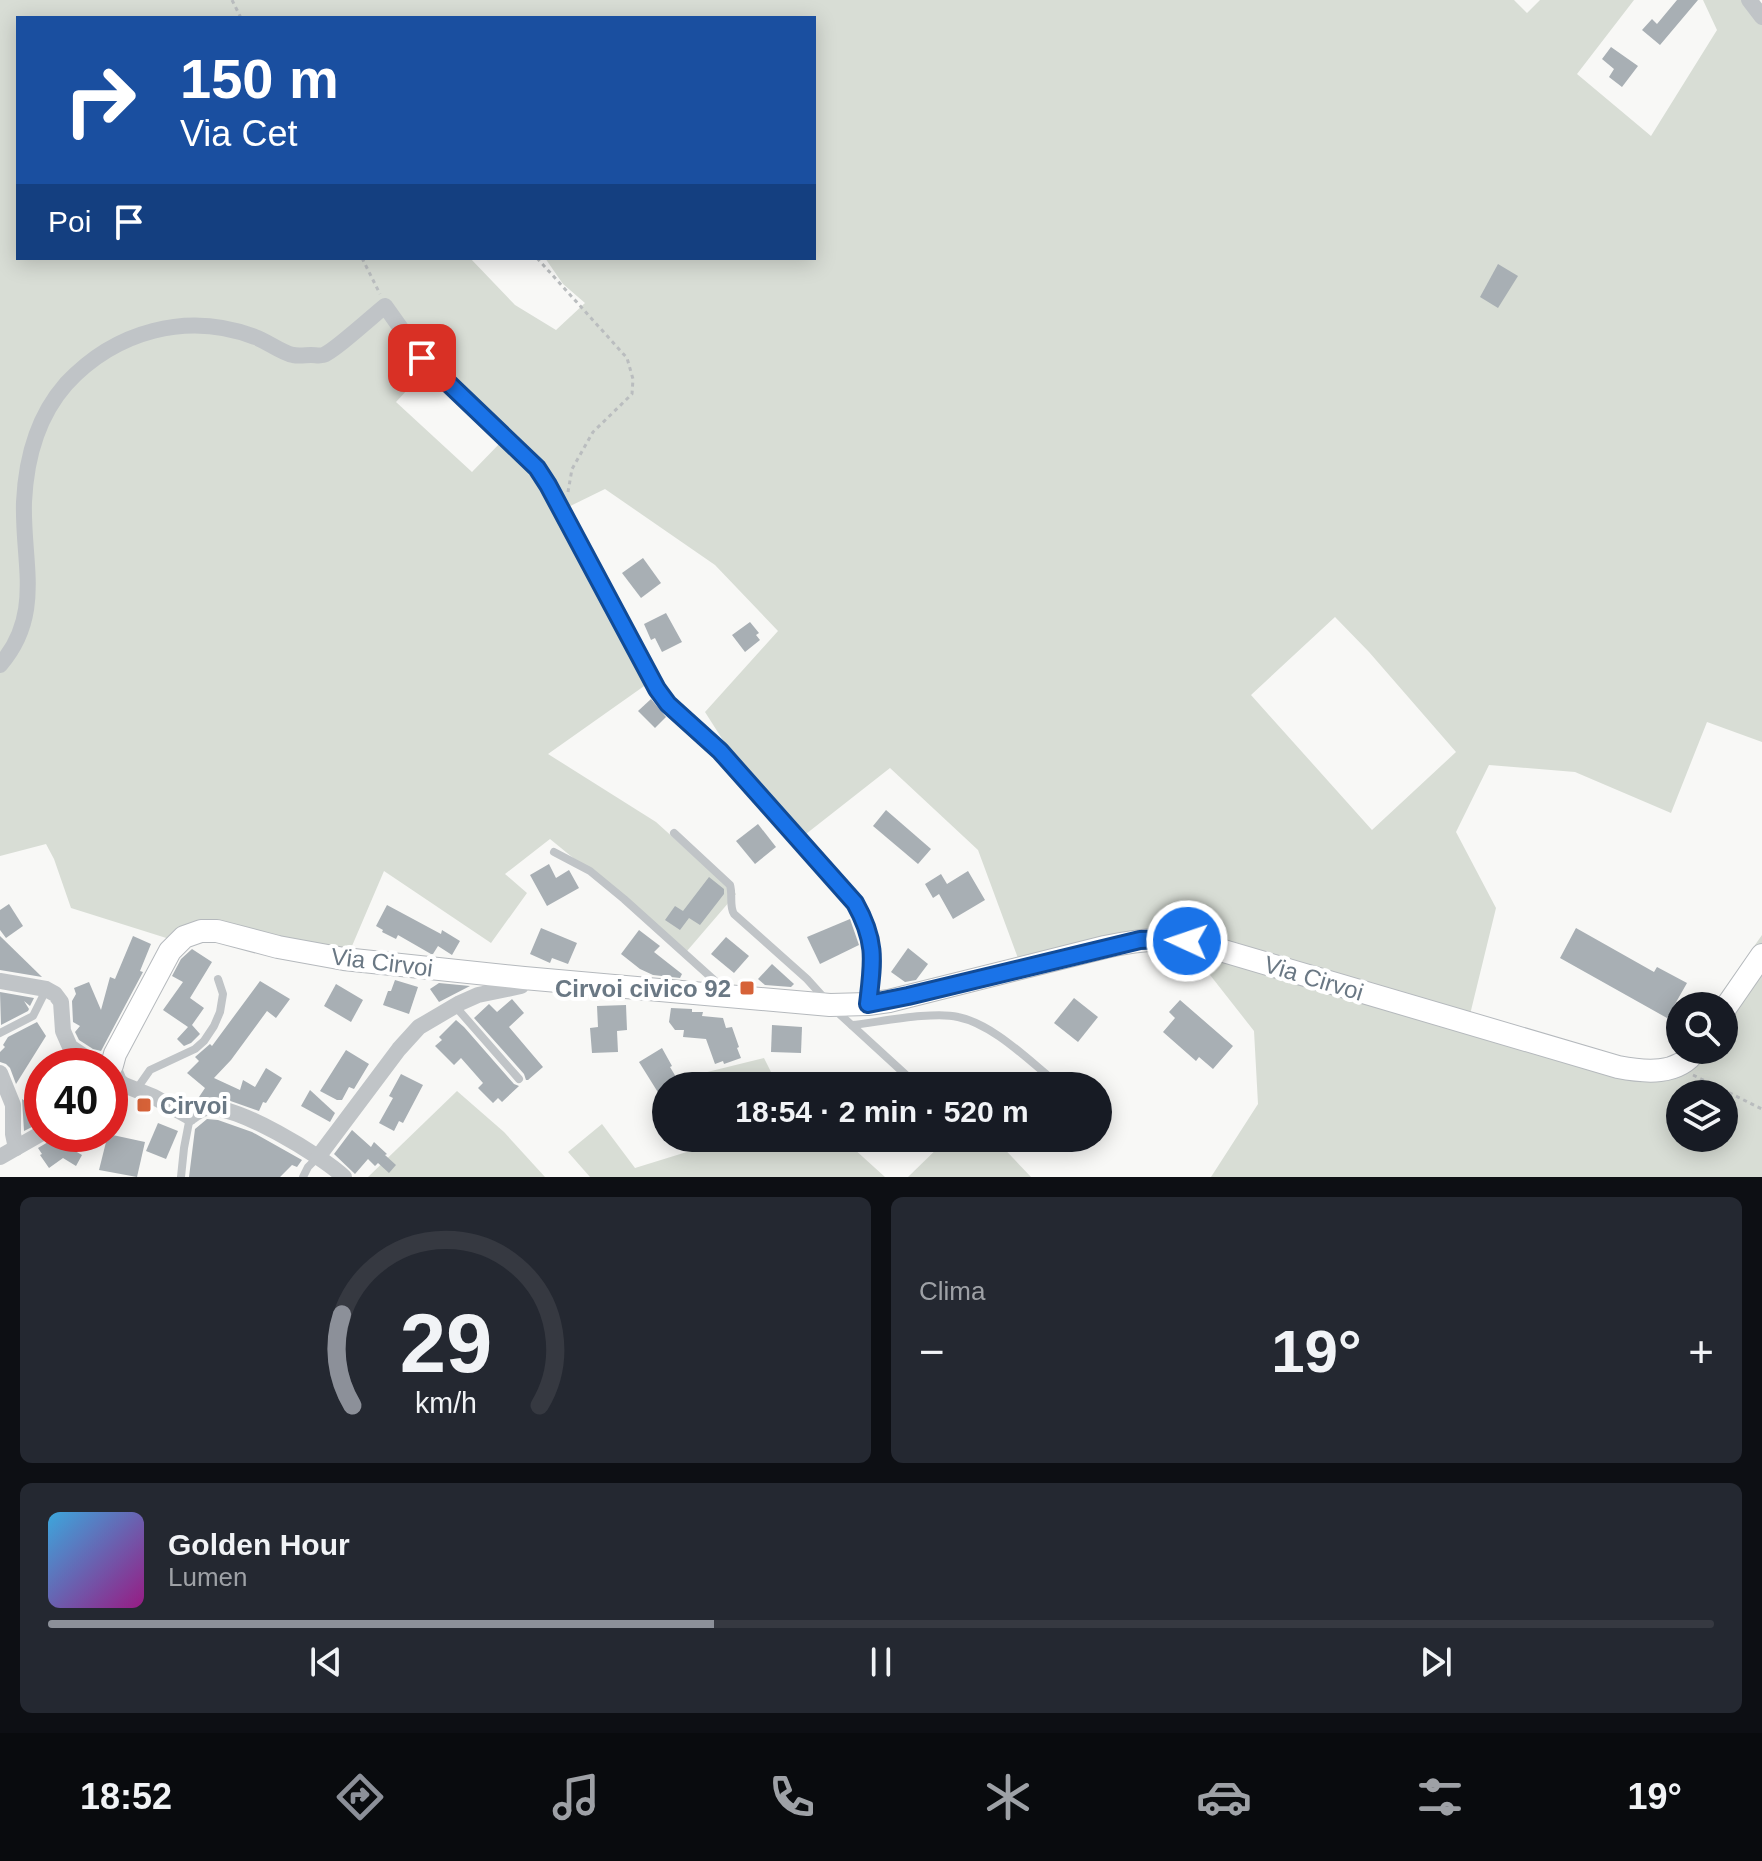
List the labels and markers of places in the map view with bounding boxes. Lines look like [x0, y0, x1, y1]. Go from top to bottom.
pin [388, 324, 456, 392]
place label: Cirvoi civico 92 [555, 975, 731, 1002]
marker: Cirvoi civico 92 [738, 979, 756, 997]
place label: Cirvoi [160, 1092, 228, 1119]
marker: Cirvoi [135, 1096, 153, 1114]

